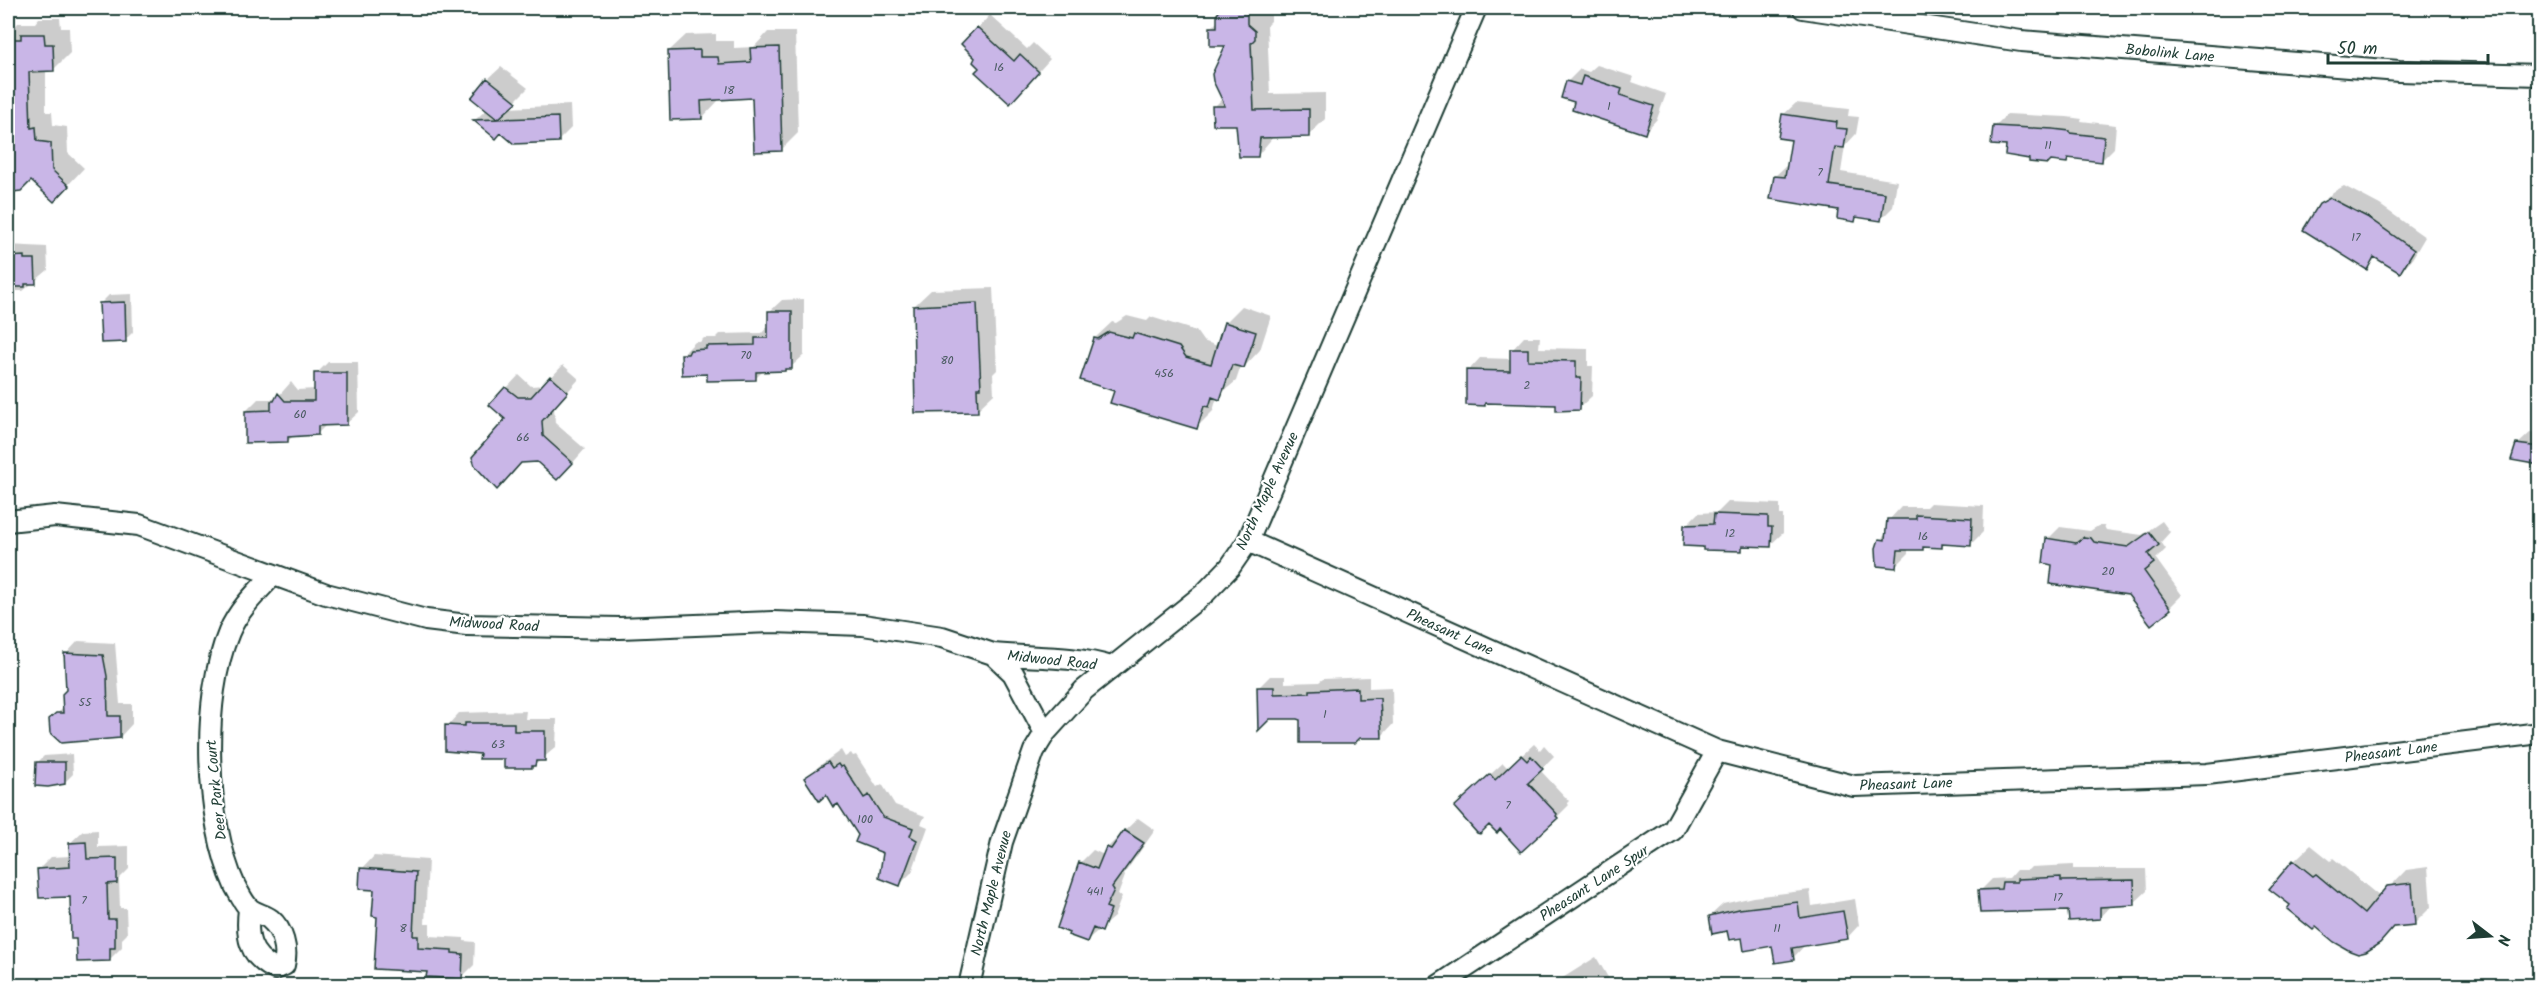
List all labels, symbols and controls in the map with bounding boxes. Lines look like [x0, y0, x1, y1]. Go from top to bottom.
scale bar [2328, 27, 2488, 65]
text: 50 m [2337, 35, 2377, 64]
street label: Bobolink Lane [2124, 38, 2216, 70]
house number: 16 [994, 58, 1004, 77]
house number: 18 [724, 81, 735, 100]
house number: 1 [1607, 97, 1611, 116]
house number: 11 [2044, 136, 2052, 155]
house number: 7 [1817, 163, 1823, 182]
house number: 17 [2351, 228, 2361, 247]
house number: 70 [740, 346, 752, 365]
house number: 80 [940, 351, 954, 370]
house number: 456 [1154, 364, 1174, 383]
house number: 2 [1524, 376, 1531, 395]
house number: 60 [294, 405, 306, 424]
house number: 66 [516, 428, 530, 447]
street label: North Maple Avenue [1230, 428, 1306, 555]
house number: 12 [1725, 524, 1735, 543]
house number: 16 [1918, 527, 1928, 546]
house number: 20 [2102, 562, 2114, 581]
street label: Pheasant Lane [1402, 603, 1497, 663]
street label: Midwood Road [448, 611, 540, 639]
street label: Midwood Road [1006, 644, 1098, 678]
house number: 55 [79, 693, 93, 712]
house number: 1 [1323, 705, 1327, 724]
house number: 63 [491, 735, 505, 754]
street label: Pheasant Lane [2343, 735, 2439, 771]
street label: Deer Park Court [200, 738, 234, 841]
street label: Pheasant Lane [1859, 771, 1953, 799]
house number: 7 [1505, 796, 1511, 815]
house number: 100 [857, 810, 873, 829]
street label: North Maple Avenue [965, 828, 1019, 958]
street label: Pheasant Lane Spur [1535, 839, 1655, 928]
house number: 441 [1087, 882, 1104, 901]
house number: 17 [2053, 888, 2063, 907]
house number: 7 [81, 891, 87, 910]
north arrow [2460, 906, 2520, 966]
house number: 8 [399, 919, 407, 938]
house number: 11 [1773, 919, 1781, 938]
text: N [2489, 931, 2516, 948]

